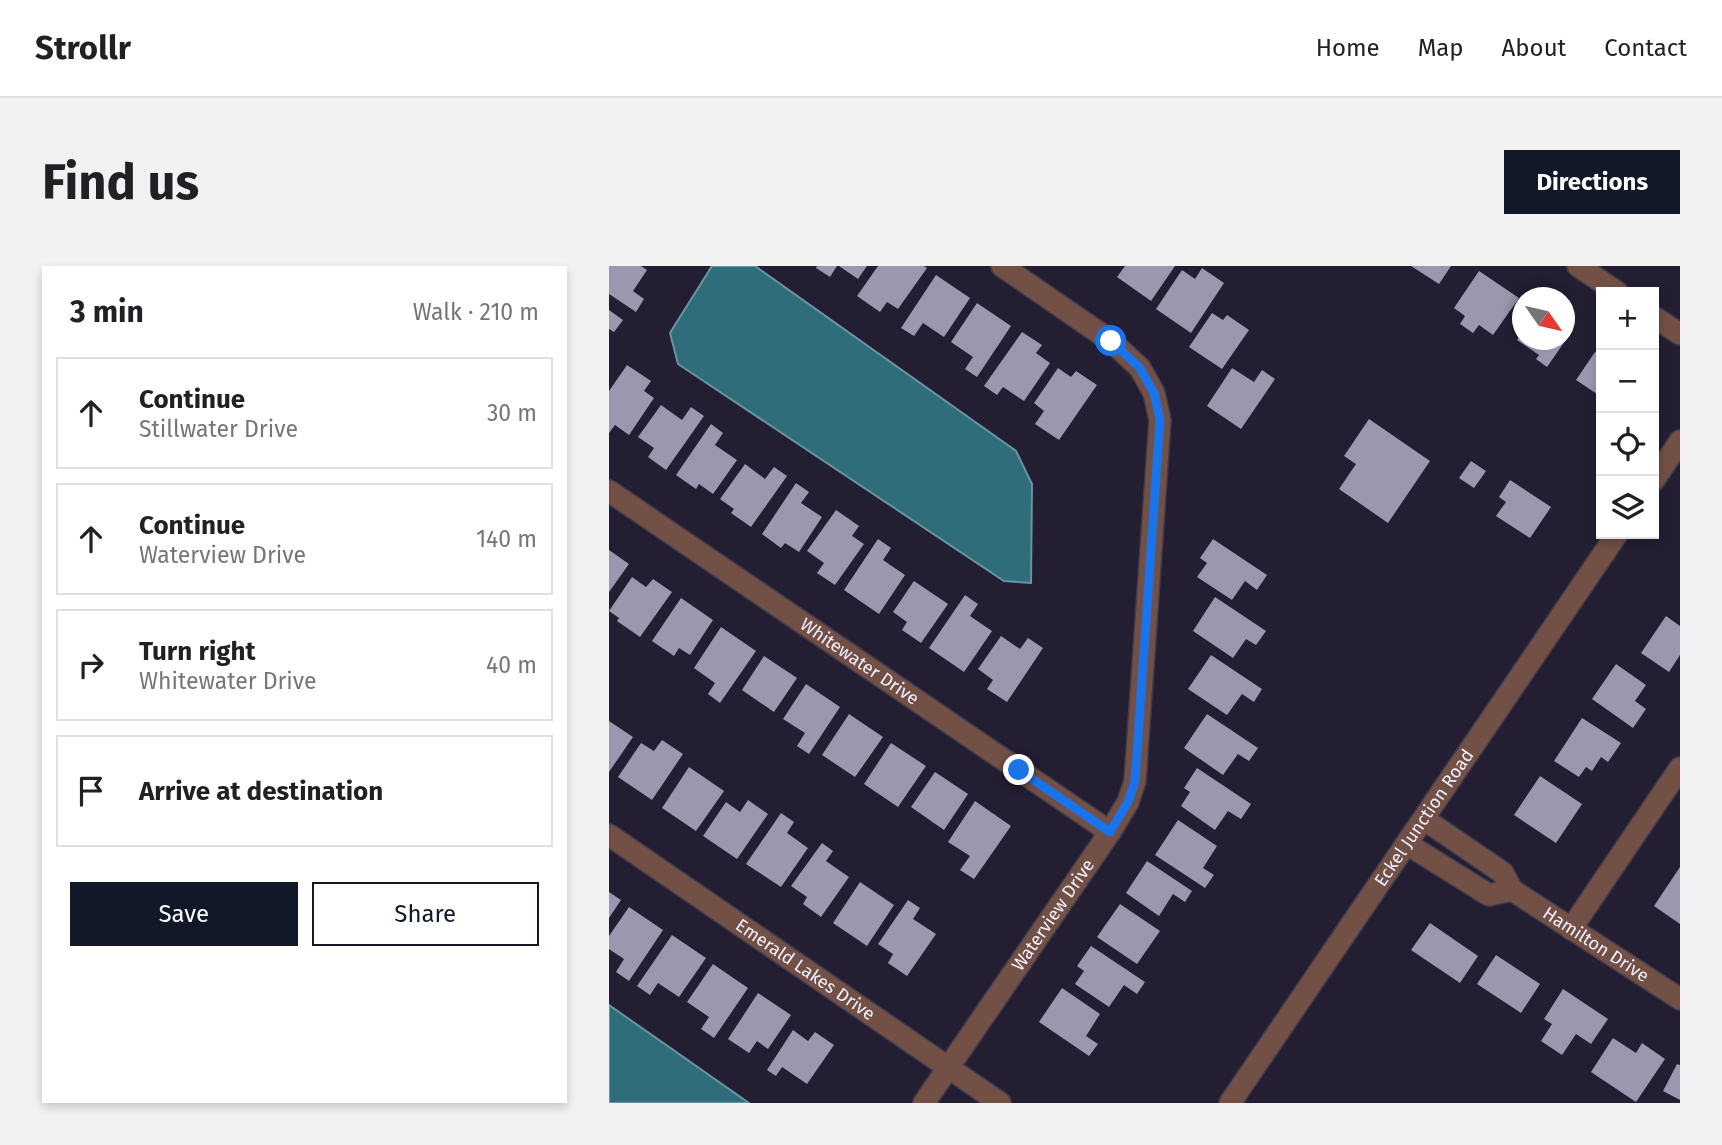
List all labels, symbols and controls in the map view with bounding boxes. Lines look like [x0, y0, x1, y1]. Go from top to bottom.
text: Strollr [35, 28, 131, 68]
text: Home [1316, 34, 1380, 62]
text: Map [1418, 34, 1464, 62]
text: About [1502, 34, 1566, 62]
text: Contact [1604, 34, 1687, 62]
button: Directions [1504, 150, 1680, 214]
text: Find us [42, 153, 199, 212]
north arrow [1512, 287, 1575, 350]
map controls [1596, 287, 1659, 539]
button: + [1596, 287, 1659, 350]
text: 3 min [70, 294, 144, 330]
text: Walk · 210 m [413, 298, 539, 326]
route start [1095, 325, 1126, 356]
button: − [1596, 350, 1659, 413]
text: Continue [139, 384, 245, 415]
icon: ahead [72, 394, 110, 432]
text: 30 m [487, 399, 537, 427]
button: locate [1596, 413, 1659, 476]
text: Stillwater Drive [139, 415, 298, 443]
button: layers [1596, 476, 1659, 539]
text: Continue [139, 510, 245, 541]
icon: ahead [72, 520, 110, 558]
text: 140 m [476, 525, 537, 553]
text: Waterview Drive [139, 541, 306, 569]
street label: Whitewater Drive [796, 613, 923, 710]
text: Turn right [139, 636, 256, 667]
icon: right [72, 646, 110, 684]
text: 40 m [486, 651, 537, 679]
text: Whitewater Drive [139, 667, 317, 695]
street label: Eckel Junction Road [1370, 745, 1478, 890]
route end [1003, 754, 1034, 785]
icon: arrive [72, 772, 110, 810]
text: Arrive at destination [139, 776, 383, 807]
street label: Waterview Drive [1007, 855, 1099, 975]
button: Save [70, 882, 298, 946]
button: Share [312, 882, 539, 946]
street label: Hamilton Drive [1539, 902, 1653, 987]
street label: Emerald Lakes Drive [731, 914, 879, 1025]

